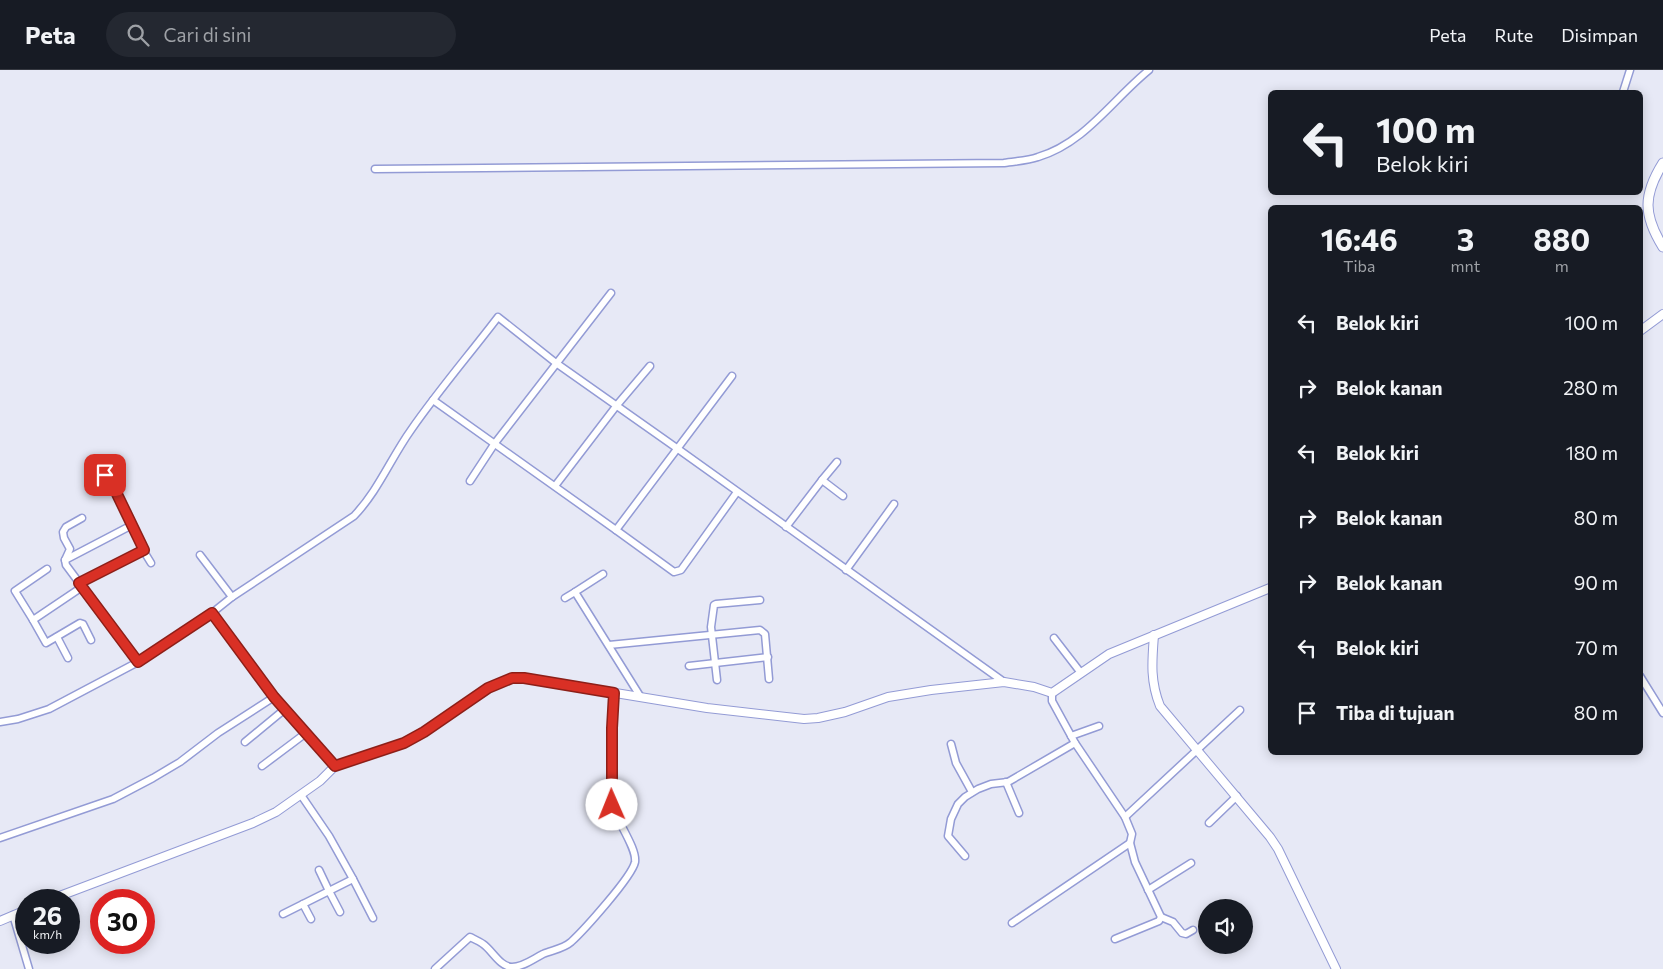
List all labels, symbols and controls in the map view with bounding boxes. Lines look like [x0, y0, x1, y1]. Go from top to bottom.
search box [106, 12, 456, 57]
text: Peta [25, 20, 76, 49]
icon: search [124, 21, 152, 49]
text: Cari di sini [164, 23, 251, 46]
text: Peta [1429, 24, 1466, 46]
text: Rute [1494, 24, 1533, 46]
text: Disimpan [1561, 24, 1638, 46]
text: 100 m [1376, 107, 1476, 150]
icon: left [1293, 110, 1358, 175]
text: Belok kiri [1376, 150, 1469, 177]
text: 16:46 [1321, 220, 1398, 257]
text: 3 [1457, 220, 1474, 257]
text: 880 [1533, 220, 1590, 257]
text: Tiba [1343, 256, 1375, 275]
text: mnt [1451, 256, 1480, 275]
text: m [1555, 256, 1569, 275]
icon: left [1293, 309, 1321, 337]
text: Belok kiri [1336, 311, 1419, 334]
text: 100 m [1565, 311, 1618, 334]
icon: right [1293, 374, 1321, 402]
text: Belok kanan [1336, 376, 1443, 399]
text: 280 m [1563, 376, 1618, 399]
icon: left [1293, 439, 1321, 467]
text: Belok kiri [1336, 441, 1419, 464]
text: 180 m [1566, 441, 1618, 464]
pin [84, 454, 126, 496]
icon: arrive [91, 461, 119, 489]
icon: right [1293, 504, 1321, 532]
text: Belok kanan [1336, 506, 1443, 529]
text: 80 m [1574, 506, 1618, 529]
icon: right [1293, 569, 1321, 597]
text: Belok kanan [1336, 571, 1443, 594]
text: 90 m [1574, 571, 1618, 594]
icon: left [1293, 634, 1321, 662]
text: Belok kiri [1336, 636, 1419, 659]
text: 70 m [1575, 636, 1618, 659]
icon: arrive [1293, 699, 1321, 727]
text: Tiba di tujuan [1336, 701, 1454, 724]
text: 80 m [1574, 701, 1618, 724]
position arrow [585, 778, 637, 830]
speed limit sign: 30 [90, 889, 155, 954]
map controls [1198, 899, 1253, 954]
button: sound [1198, 899, 1253, 954]
text: 26 [33, 900, 62, 930]
text: km/h [33, 927, 62, 941]

